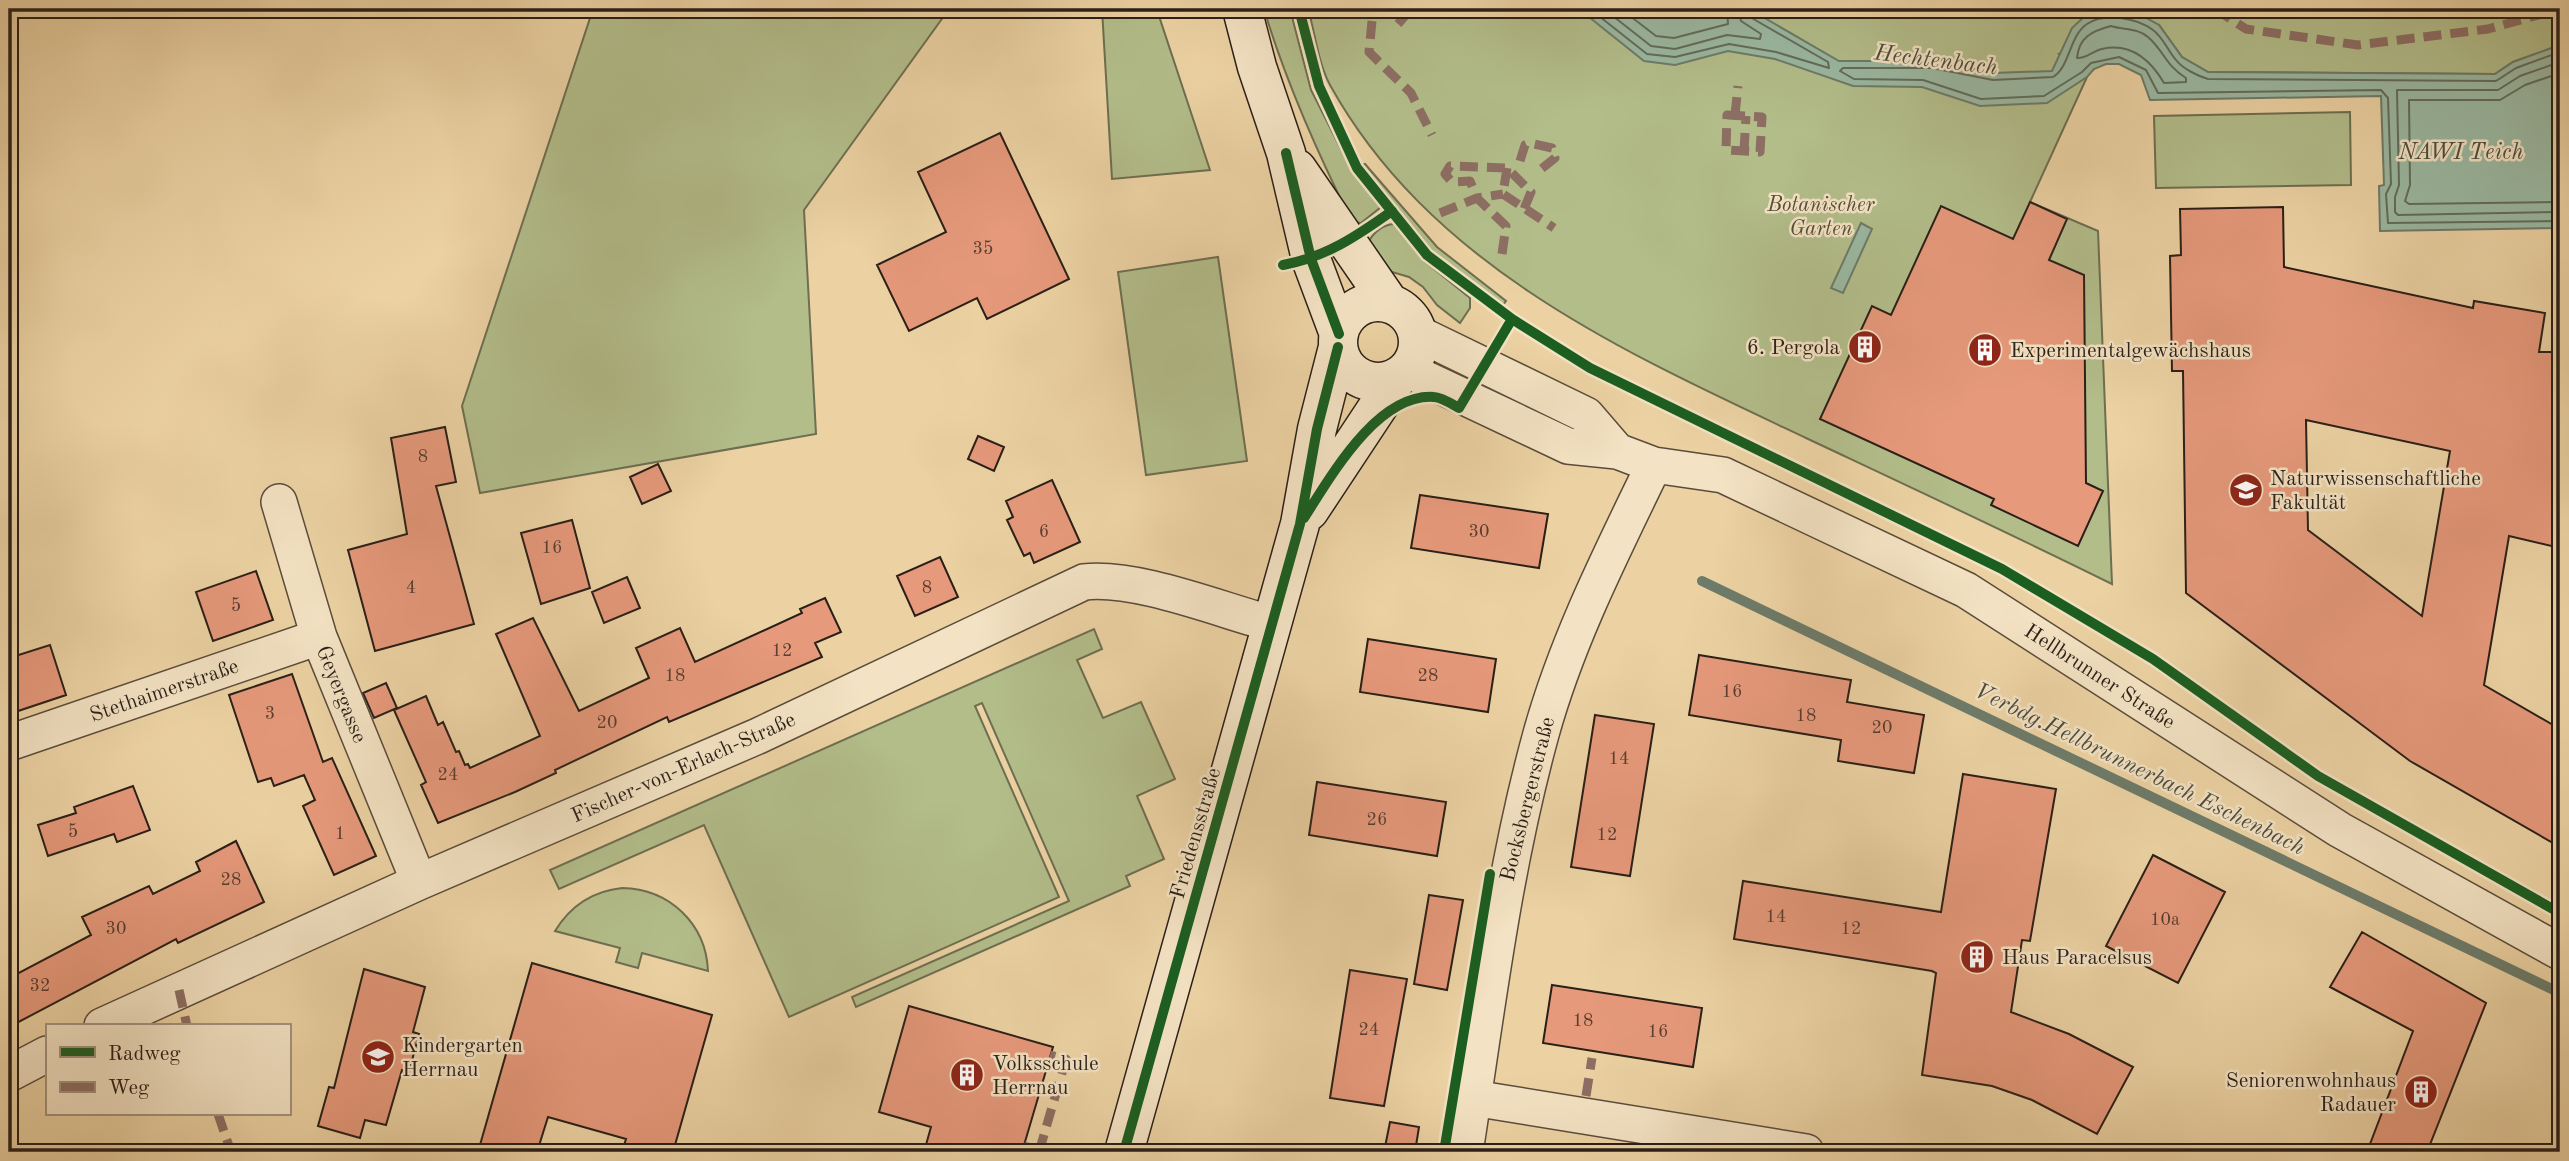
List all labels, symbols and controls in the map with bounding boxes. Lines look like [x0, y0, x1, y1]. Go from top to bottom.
water label: Hechtenbach [1872, 41, 1999, 79]
water label: NAWI Teich [2397, 141, 2524, 164]
park label: Botanischer Garten [1766, 195, 1876, 240]
house number: 35 [973, 240, 993, 258]
building icon: 6. Pergola [1846, 328, 1884, 366]
building icon: Experimentalgewächshaus [1966, 331, 2004, 369]
place label: 6. Pergola [1747, 338, 1840, 359]
place label: Experimentalgewächshaus [2010, 341, 2251, 362]
house number: 8 [418, 448, 428, 466]
place label: Naturwissenschaftliche Fakultät [2270, 469, 2481, 514]
school or university icon: Naturwissenschaftliche Fakultät [2227, 471, 2265, 509]
house number: 6 [1039, 523, 1049, 541]
house number: 30 [1469, 523, 1489, 541]
house number: 16 [542, 539, 562, 557]
house number: 4 [406, 579, 416, 597]
house number: 8 [922, 579, 932, 597]
house number: 5 [231, 597, 241, 615]
street label: Hellbrunner Straße [2020, 621, 2178, 734]
house number: 12 [772, 642, 792, 660]
street label: Geyergasse [312, 643, 370, 746]
street label: Stethaimerstraße [87, 656, 242, 727]
house number: 18 [665, 667, 685, 685]
house number: 28 [1418, 667, 1438, 685]
water label: Verbdg.Hellbrunnerbach Eschenbach [1970, 679, 2308, 861]
house number: 16 [1722, 683, 1742, 701]
house number: 3 [265, 705, 275, 723]
house number: 18 [1796, 707, 1816, 725]
street label: Fischer-von-Erlach-Straße [568, 709, 799, 827]
house number: 20 [597, 714, 617, 732]
street label: Bocksbergerstraße [1498, 715, 1559, 884]
house number: 20 [1872, 719, 1892, 737]
house number: 14 [1609, 750, 1629, 768]
street label: Friedensstraße [1168, 765, 1225, 901]
house number: 24 [438, 766, 458, 784]
house number: 26 [1367, 811, 1387, 829]
house number: 5 [68, 823, 78, 841]
house number: 1 [335, 825, 345, 843]
house number: 12 [1597, 826, 1617, 844]
house number: 28 [221, 871, 241, 889]
house number: 14 [1766, 908, 1786, 926]
house number: 10a [2150, 911, 2180, 929]
house number: 30 [106, 920, 126, 938]
house number: 12 [1841, 920, 1861, 938]
building icon: Haus Paracelsus [1958, 938, 1996, 976]
place label: Haus Paracelsus [2002, 948, 2152, 969]
house number: 32 [30, 977, 50, 995]
house number: 18 [1573, 1012, 1593, 1030]
house number: 24 [1359, 1021, 1379, 1039]
house number: 16 [1648, 1023, 1668, 1041]
legend [46, 1024, 290, 1116]
place label: Kindergarten Herrnau [402, 1036, 523, 1081]
school or university icon: Kindergarten Herrnau [359, 1038, 397, 1076]
text: Radweg [108, 1044, 181, 1065]
place label: Volksschule Herrnau [992, 1054, 1099, 1099]
building icon: Volksschule Herrnau [948, 1056, 986, 1094]
place label: Seniorenwohnhaus Radauer [2226, 1071, 2396, 1116]
building icon: Seniorenwohnhaus Radauer [2402, 1073, 2440, 1111]
text: Weg [108, 1078, 150, 1099]

